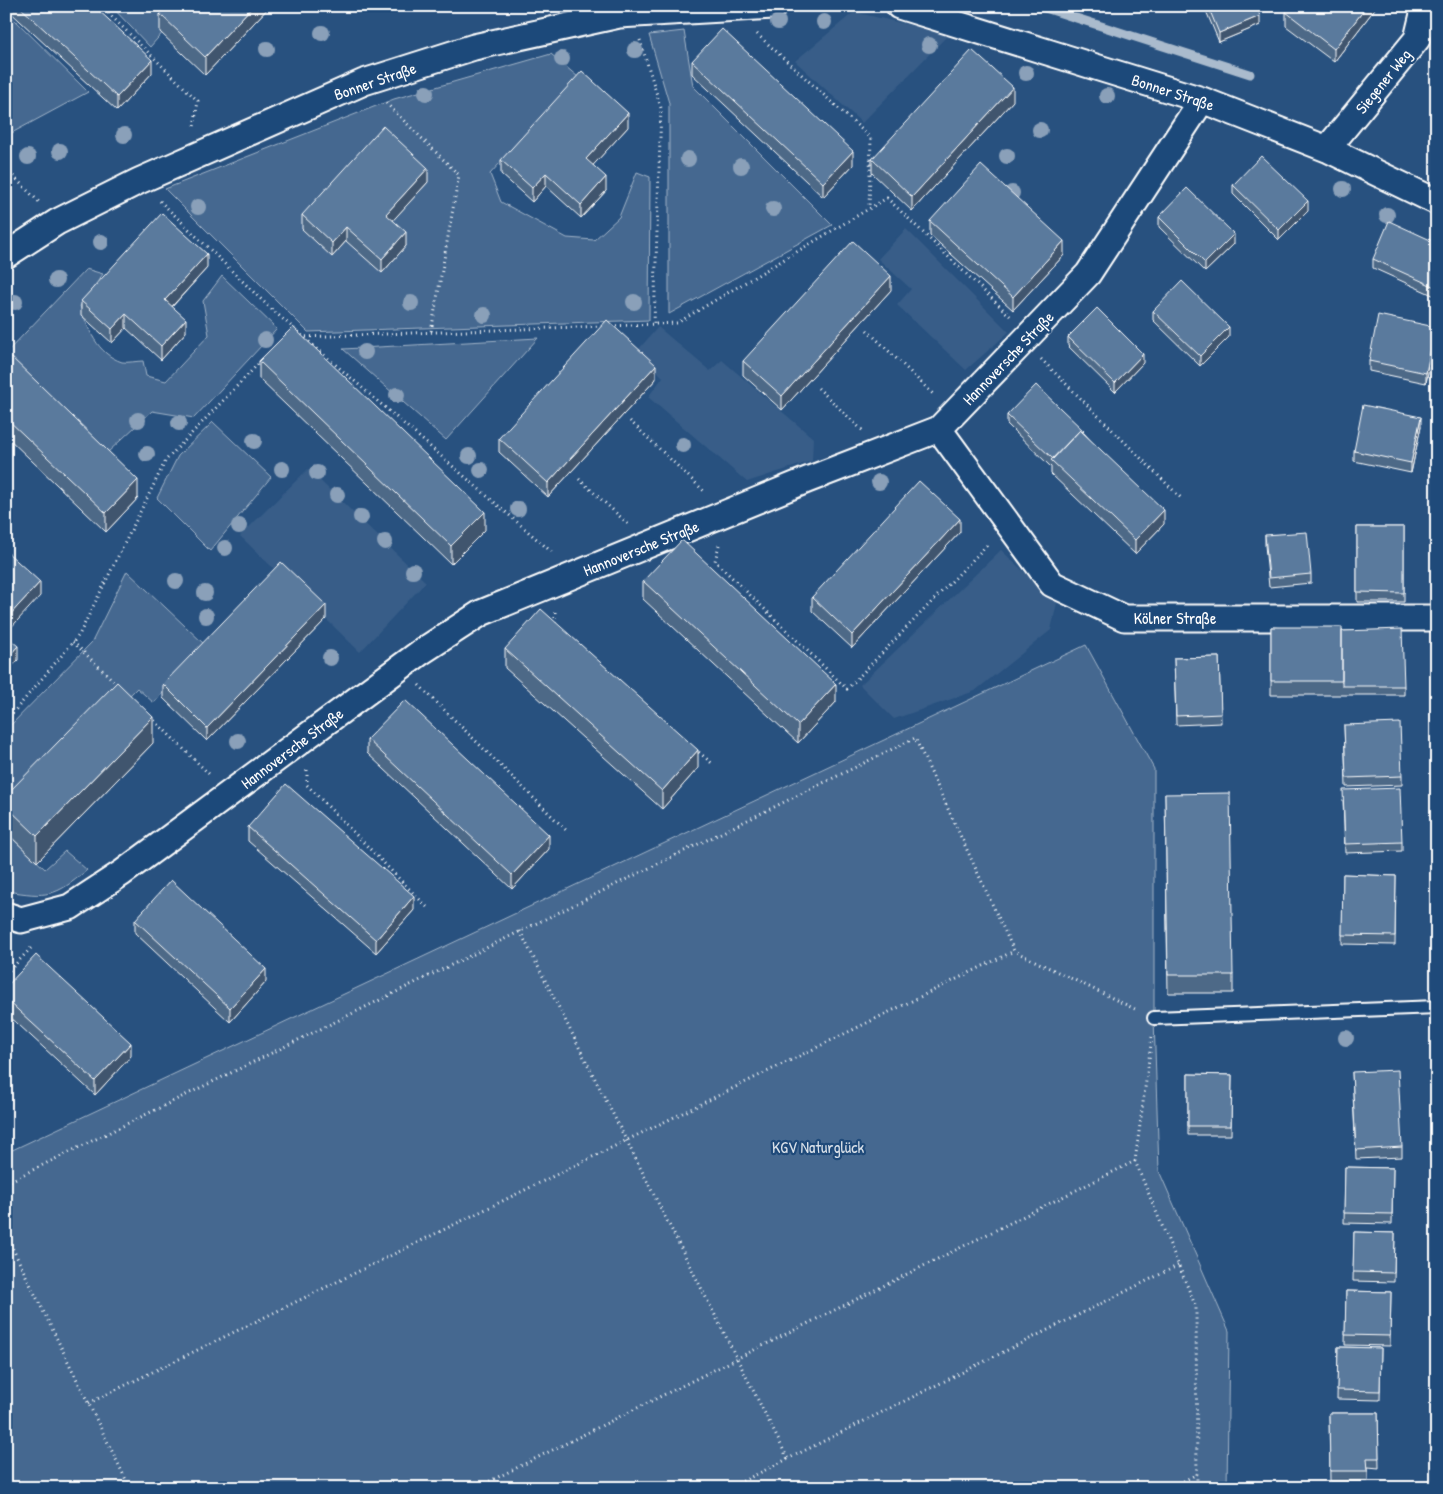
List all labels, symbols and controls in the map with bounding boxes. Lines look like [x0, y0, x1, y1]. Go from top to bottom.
street label: Siegener Weg [1350, 44, 1416, 118]
street label: Bonner Straße [331, 57, 420, 105]
street label: Bonner Straße [1129, 68, 1218, 116]
street label: Hannoversche Straße [957, 306, 1059, 410]
street label: Hannoversche Straße [580, 515, 703, 581]
street label: Kölner Straße [1134, 607, 1217, 629]
street label: Hannoversche Straße [236, 702, 348, 794]
park label: KGV Naturglück [772, 1136, 864, 1158]

